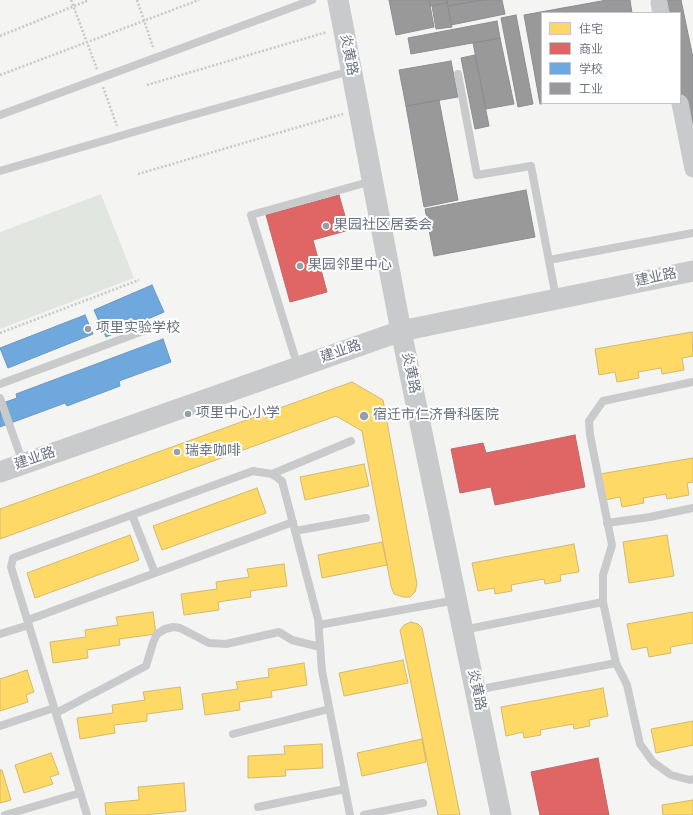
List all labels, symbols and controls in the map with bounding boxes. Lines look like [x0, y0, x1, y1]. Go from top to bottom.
legend [541, 12, 681, 104]
text: 住宅 [579, 19, 603, 38]
street label: 炎黄路 [336, 33, 360, 77]
text: 商业 [579, 39, 603, 58]
text: 学校 [579, 59, 603, 78]
text: 工业 [579, 79, 603, 98]
place label: 果园社区居委会 [334, 218, 432, 234]
marker: 果园社区居委会 [321, 221, 331, 231]
place label: 果园邻里中心 [308, 258, 392, 274]
marker: 果园邻里中心 [295, 261, 305, 271]
street label: 建业路 [634, 265, 678, 291]
place label: 项里实验学校 [96, 321, 180, 337]
marker: 项里实验学校 [83, 324, 93, 334]
street label: 建业路 [318, 337, 364, 367]
street label: 炎黄路 [397, 351, 423, 395]
place label: 项里中心小学 [196, 406, 280, 422]
place label: 宿迁市仁济骨科医院 [373, 408, 499, 424]
marker: 项里中心小学 [183, 409, 193, 419]
marker: 宿迁市仁济骨科医院 [358, 410, 370, 422]
street label: 建业路 [12, 444, 58, 474]
place label: 瑞幸咖啡 [185, 444, 241, 460]
marker: 瑞幸咖啡 [172, 447, 182, 457]
street label: 炎黄路 [463, 668, 489, 712]

